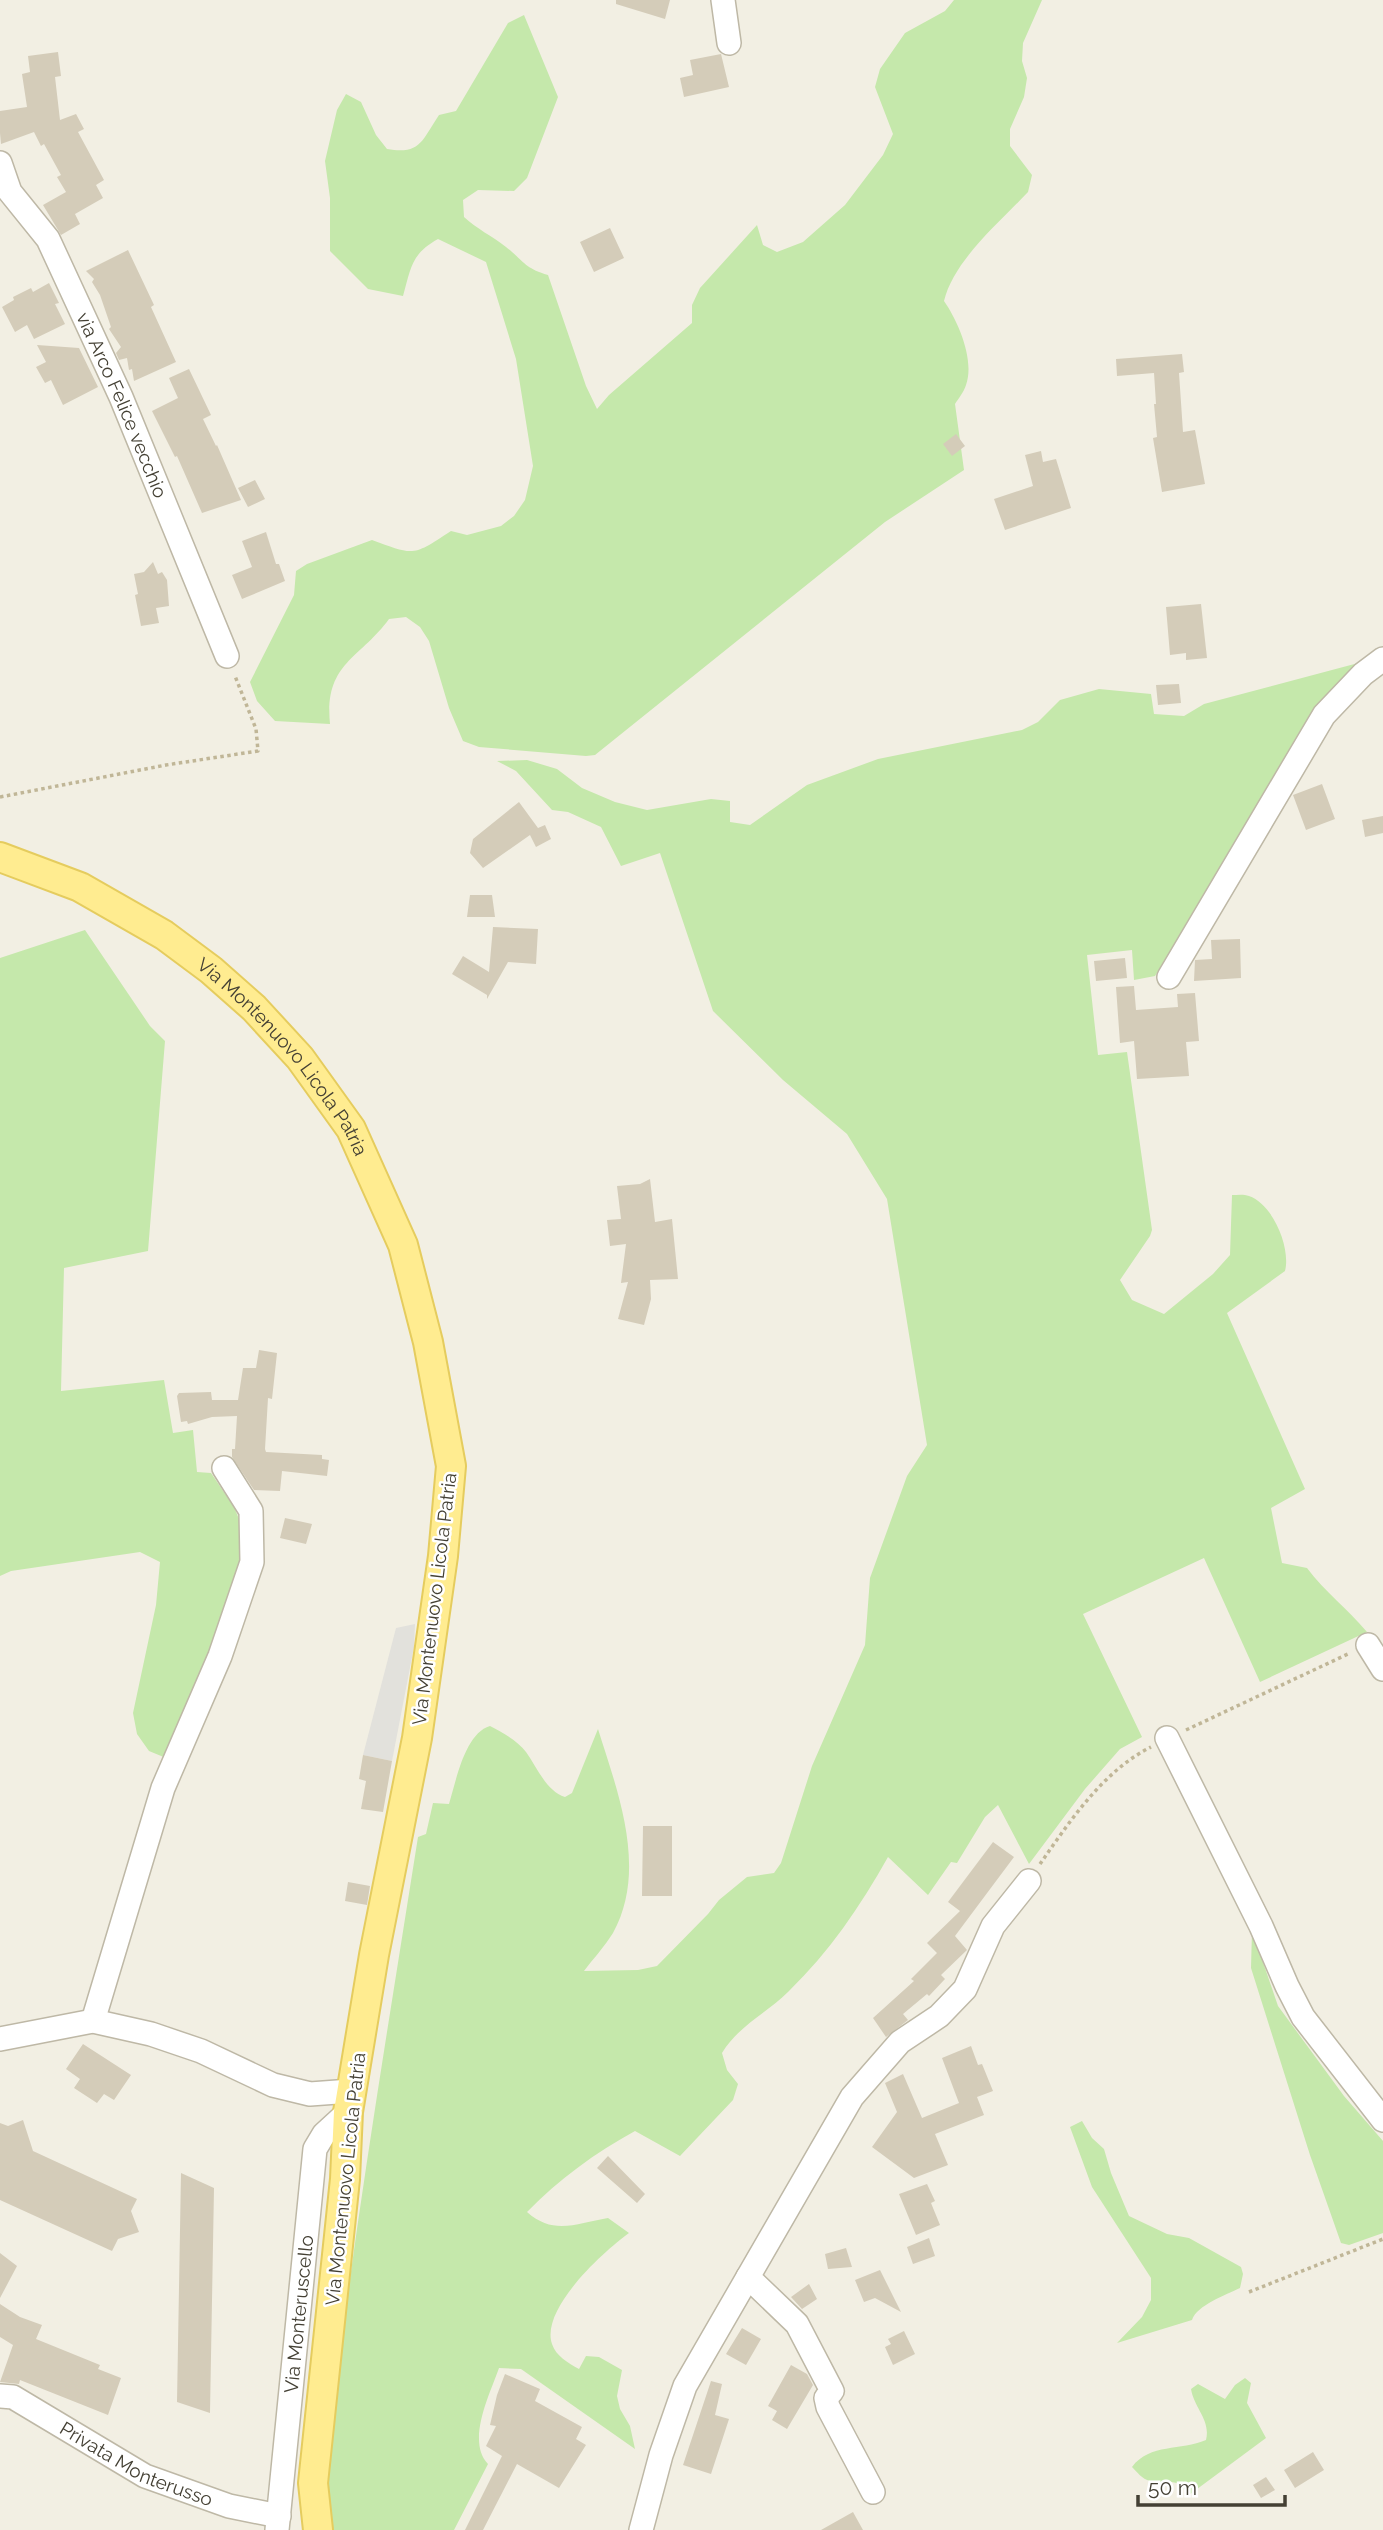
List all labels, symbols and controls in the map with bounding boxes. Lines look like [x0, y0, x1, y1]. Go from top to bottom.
street label: via Arco Felice vecchio [72, 309, 172, 501]
street label: Via Montenuovo Licola Patria [193, 953, 372, 1159]
street label: Via Montenuovo Licola Patria [408, 1471, 460, 1727]
street label: Via Montenuovo Licola Patria [321, 2051, 369, 2307]
street label: Via Monteruscello [280, 2234, 317, 2394]
street label: Privata Monterusso [56, 2417, 216, 2510]
scale bar [1138, 2464, 1285, 2508]
text: 50 m [1148, 2475, 1197, 2500]

